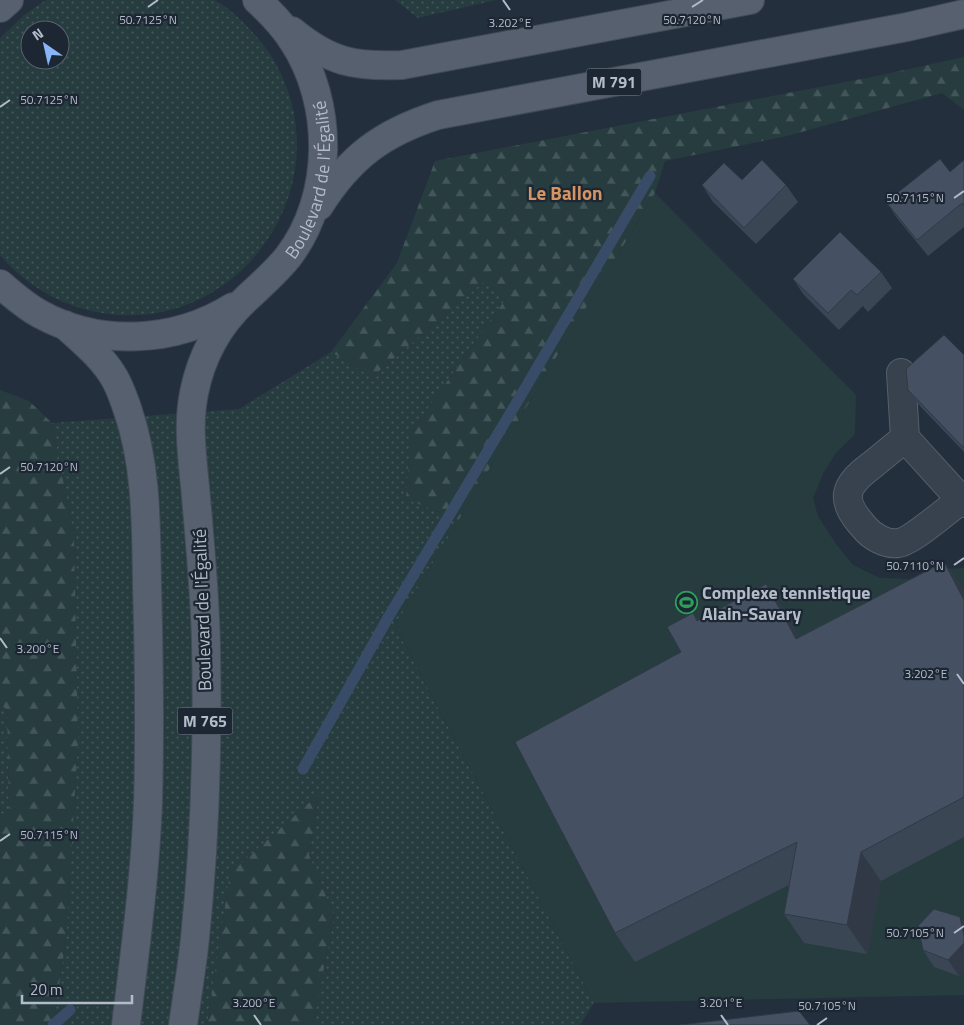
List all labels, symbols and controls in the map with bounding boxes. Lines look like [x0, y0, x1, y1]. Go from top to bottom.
text: 50.7125°N [119, 10, 177, 29]
text: 50.7120°N [663, 10, 721, 29]
text: 3.202°E [489, 13, 532, 32]
north arrow [20, 20, 70, 70]
text: N [28, 22, 47, 45]
road number: M 791 [586, 68, 642, 95]
text: 50.7125°N [20, 90, 78, 109]
street label: Boulevard de l'Égalité [278, 99, 337, 264]
district label: Le Ballon [528, 178, 603, 207]
text: 50.7115°N [886, 188, 944, 207]
text: 50.7120°N [20, 457, 78, 476]
street label: Boulevard de l'Égalité [186, 528, 218, 692]
text: 50.7110°N [886, 556, 944, 575]
place label: Complexe tennistique Alain-Savary [702, 579, 871, 627]
sports icon: Complexe tennistique Alain-Savary [674, 590, 698, 614]
text: 3.200°E [17, 639, 60, 658]
text: 3.202°E [905, 664, 948, 683]
road number: M 765 [178, 708, 232, 734]
text: 50.7115°N [20, 825, 78, 844]
text: 50.7105°N [886, 923, 944, 942]
scale bar [22, 972, 132, 1004]
text: 20 m [30, 978, 63, 1001]
text: 3.200°E [233, 993, 276, 1012]
text: 3.201°E [700, 993, 743, 1012]
text: 50.7105°N [798, 996, 856, 1015]

